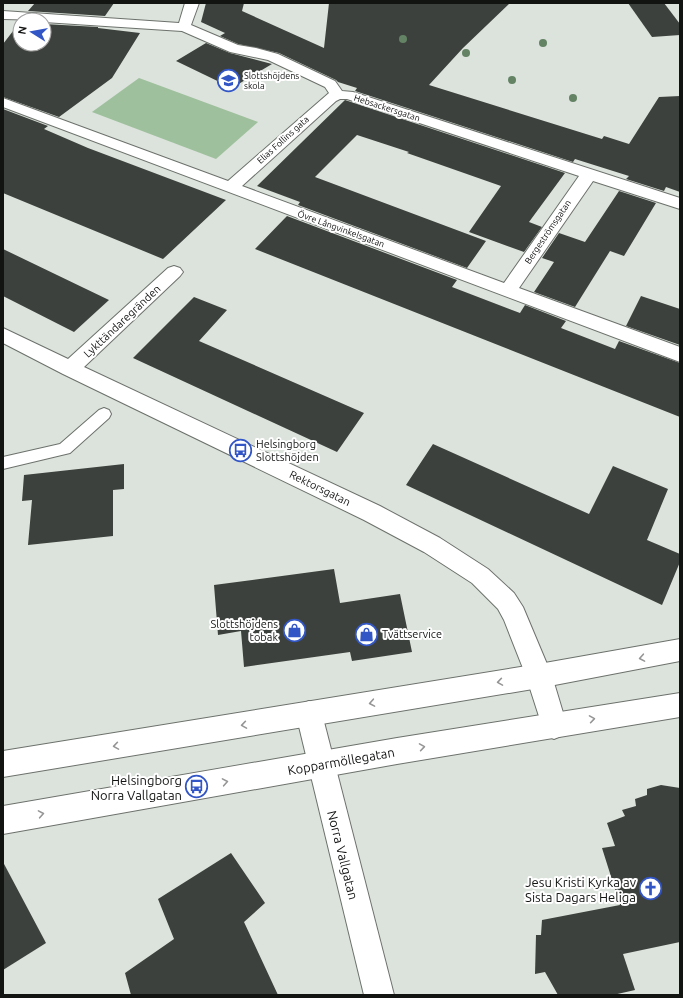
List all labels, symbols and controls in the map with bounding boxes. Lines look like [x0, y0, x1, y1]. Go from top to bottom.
north arrow [12, 12, 52, 52]
text: N [16, 25, 29, 35]
school or university icon: Slottshöjdens skola [215, 68, 241, 94]
place label: Slottshöjdens skola [244, 71, 299, 91]
street label: Hebsackersgatan [353, 93, 421, 123]
street label: Elias Follins gata [255, 114, 311, 166]
street label: Bergeströmsgatan [523, 198, 573, 266]
street label: Övre Långvinkelsgatan [296, 209, 386, 249]
street label: Lykttändaregränden [81, 282, 163, 360]
bus stop icon: Helsingborg Slottshöjden [227, 437, 253, 463]
place label: Helsingborg Slottshöjden [256, 438, 319, 463]
street label: Rektorsgatan [288, 468, 352, 508]
shop icon: Slottshöjdens tobak [281, 617, 307, 643]
place label: Slottshöjdens tobak [211, 618, 278, 643]
shop icon: Tvättservice [354, 621, 380, 647]
place label: Tvättservice [382, 628, 442, 640]
one-way arrow [639, 653, 645, 662]
one-way arrow [497, 677, 503, 686]
one-way arrow [369, 699, 375, 707]
one-way arrow [589, 715, 596, 724]
one-way arrow [241, 720, 247, 729]
one-way arrow [112, 741, 119, 750]
one-way arrow [419, 743, 425, 752]
street label: Kopparmöllegatan [286, 745, 396, 777]
place label: Helsingborg Norra Vallgatan [91, 773, 182, 802]
bus stop icon: Helsingborg Norra Vallgatan [184, 774, 210, 800]
one-way arrow [222, 778, 228, 787]
street label: Norra Vallgatan [325, 809, 361, 901]
one-way arrow [38, 810, 45, 818]
place label: Jesu Kristi Kyrka av Sista Dagars Heliga [525, 875, 637, 904]
church icon: Jesu Kristi Kyrka av Sista Dagars Heliga [638, 876, 664, 902]

